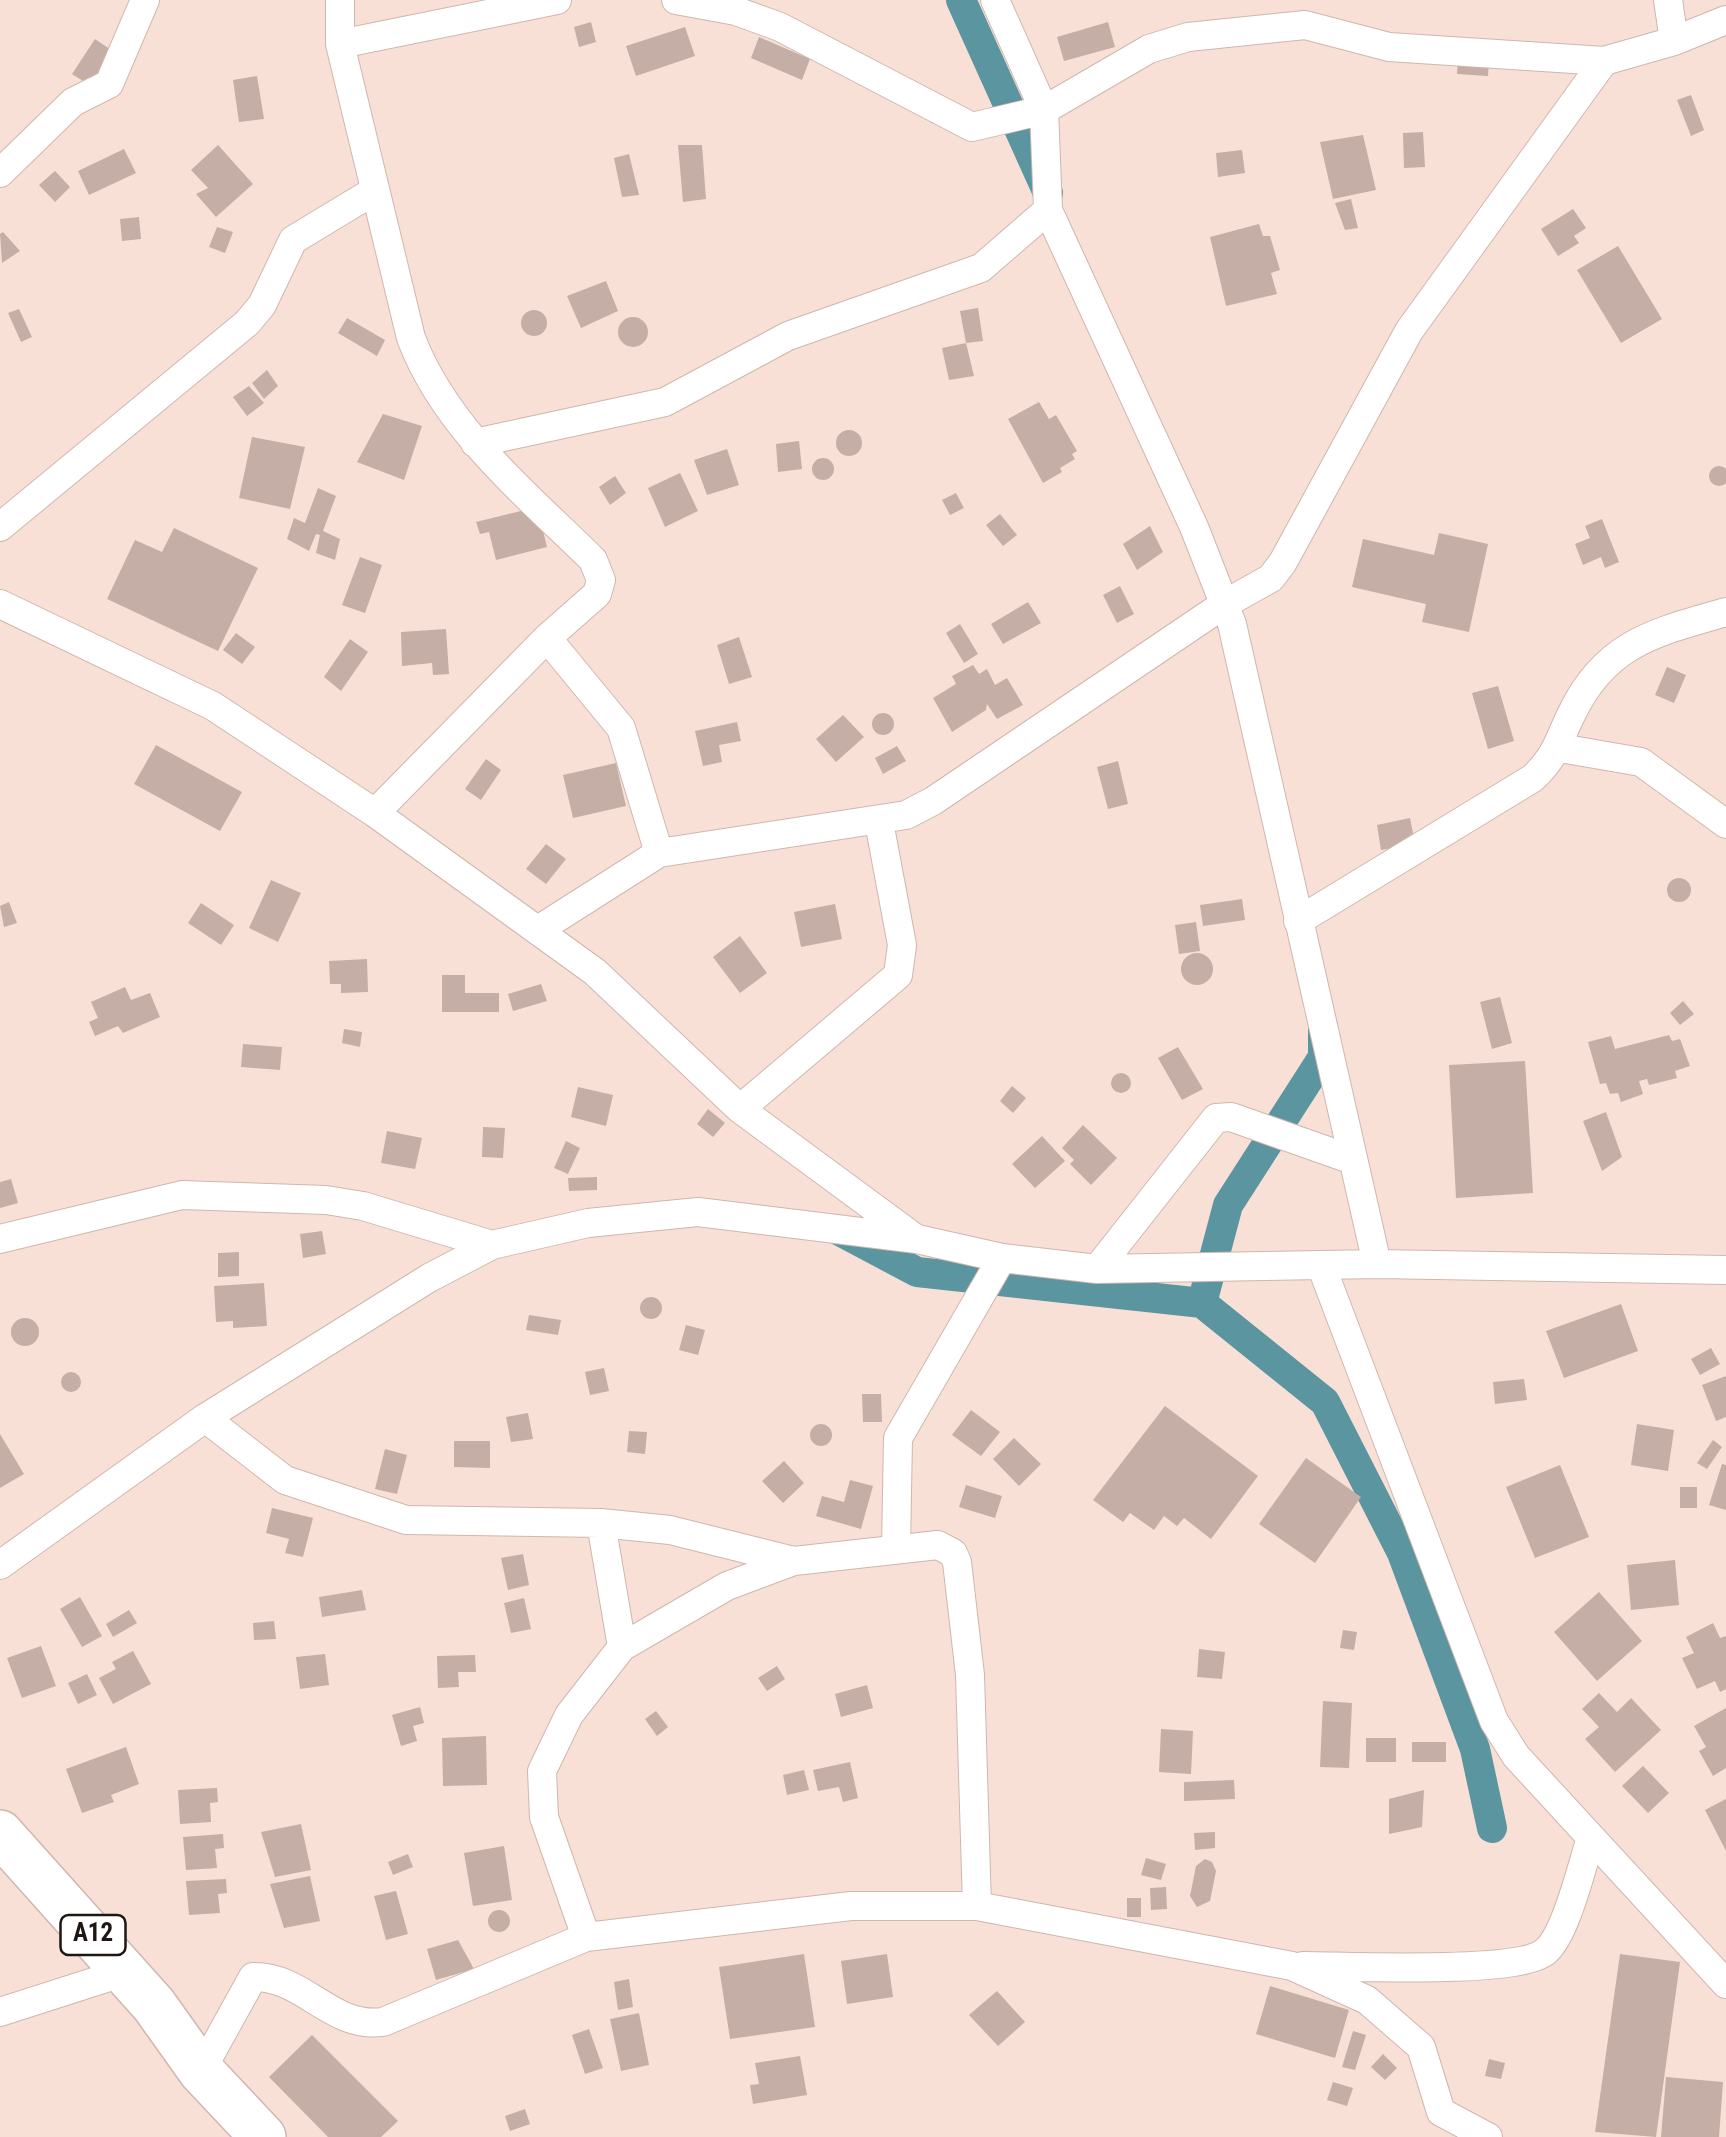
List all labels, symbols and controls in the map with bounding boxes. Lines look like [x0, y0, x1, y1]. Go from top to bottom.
road number: A12 [61, 1915, 126, 1955]

